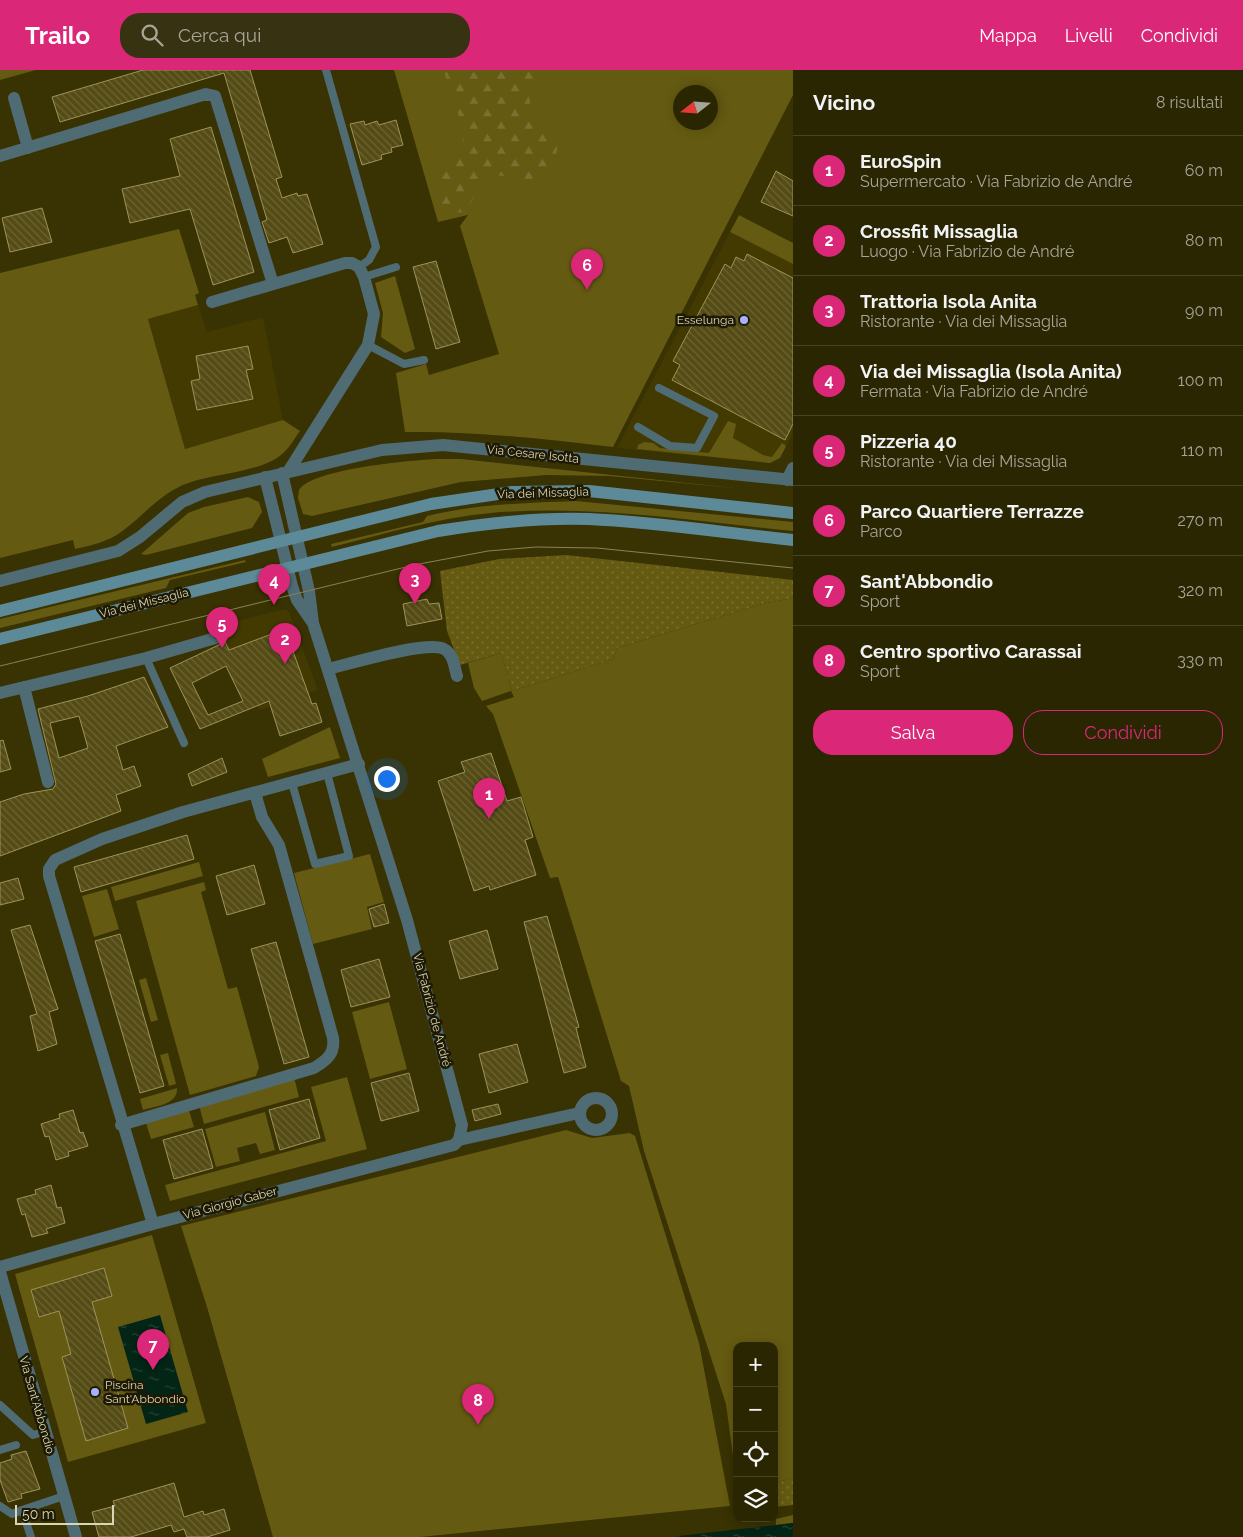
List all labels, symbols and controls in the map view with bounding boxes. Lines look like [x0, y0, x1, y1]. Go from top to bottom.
search box [120, 13, 470, 58]
text: Trailo [25, 21, 90, 50]
icon: search [138, 21, 166, 49]
text: Cerca qui [178, 24, 261, 46]
text: Mappa [979, 25, 1037, 46]
text: Livelli [1065, 25, 1113, 46]
text: Condividi [1141, 25, 1218, 46]
north arrow [673, 85, 718, 130]
text: Vicino [813, 90, 875, 115]
text: 8 risultati [1156, 93, 1223, 112]
text: EuroSpin [860, 150, 942, 172]
text: 1 [825, 161, 833, 180]
text: 60 m [1185, 161, 1223, 180]
text: Supermercato · Via Fabrizio de André [860, 172, 1132, 191]
text: Crossfit Missaglia [860, 220, 1018, 242]
text: 2 [824, 231, 834, 250]
text: 80 m [1185, 231, 1223, 250]
text: Luogo · Via Fabrizio de André [860, 242, 1074, 261]
pin: 6 [571, 249, 603, 290]
text: Trattoria Isola Anita [860, 290, 1037, 312]
text: 3 [825, 301, 833, 320]
text: 90 m [1185, 301, 1223, 320]
text: Ristorante · Via dei Missaglia [860, 312, 1067, 331]
place label: Esselunga [677, 313, 734, 327]
marker: Esselunga [738, 314, 750, 326]
text: Via dei Missaglia (Isola Anita) [860, 360, 1122, 382]
text: 4 [824, 371, 834, 390]
text: 100 m [1178, 371, 1223, 390]
text: Fermata · Via Fabrizio de André [860, 382, 1088, 401]
text: Pizzeria 40 [860, 430, 957, 452]
text: 5 [825, 441, 833, 460]
text: 110 m [1181, 441, 1223, 460]
street label: Via Cesare Isotta [486, 442, 580, 466]
text: Ristorante · Via dei Missaglia [860, 452, 1067, 471]
street label: Via dei Missaglia [497, 484, 589, 502]
text: Parco Quartiere Terrazze [860, 500, 1084, 522]
text: 6 [824, 511, 834, 530]
text: 270 m [1178, 511, 1223, 530]
text: Parco [860, 522, 902, 541]
pin: 3 [399, 563, 431, 604]
pin: 4 [258, 564, 290, 605]
text: Sant'Abbondio [860, 570, 993, 592]
text: 7 [825, 581, 833, 600]
text: 320 m [1178, 581, 1223, 600]
street label: Via dei Missaglia [98, 585, 190, 621]
text: Sport [860, 592, 900, 611]
pin: 5 [206, 607, 238, 648]
pin: 2 [269, 623, 301, 664]
text: Centro sportivo Carassai [860, 640, 1082, 662]
text: 8 [824, 651, 834, 670]
text: 330 m [1177, 651, 1223, 670]
text: Sport [860, 662, 900, 681]
button: Salva [813, 710, 1013, 755]
button: Condividi [1023, 710, 1223, 755]
your location [374, 766, 400, 792]
pin: 1 [473, 778, 505, 819]
street label: Via Fabrizio de André [410, 952, 454, 1068]
street label: Via Giorgio Gaber [181, 1184, 279, 1222]
pin: 7 [137, 1329, 169, 1370]
map controls [733, 1342, 778, 1522]
button: + [733, 1342, 778, 1387]
street label: Via Sant'Abbondio [16, 1355, 58, 1455]
place label: Piscina Sant'Abbondio [105, 1378, 186, 1406]
pin: 8 [462, 1384, 494, 1425]
marker: Piscina Sant'Abbondio [89, 1386, 101, 1398]
button: − [733, 1387, 778, 1432]
button: locate [733, 1432, 778, 1477]
button: layers [733, 1477, 778, 1522]
scale bar [15, 1502, 114, 1525]
text: 50 m [22, 1506, 55, 1522]

